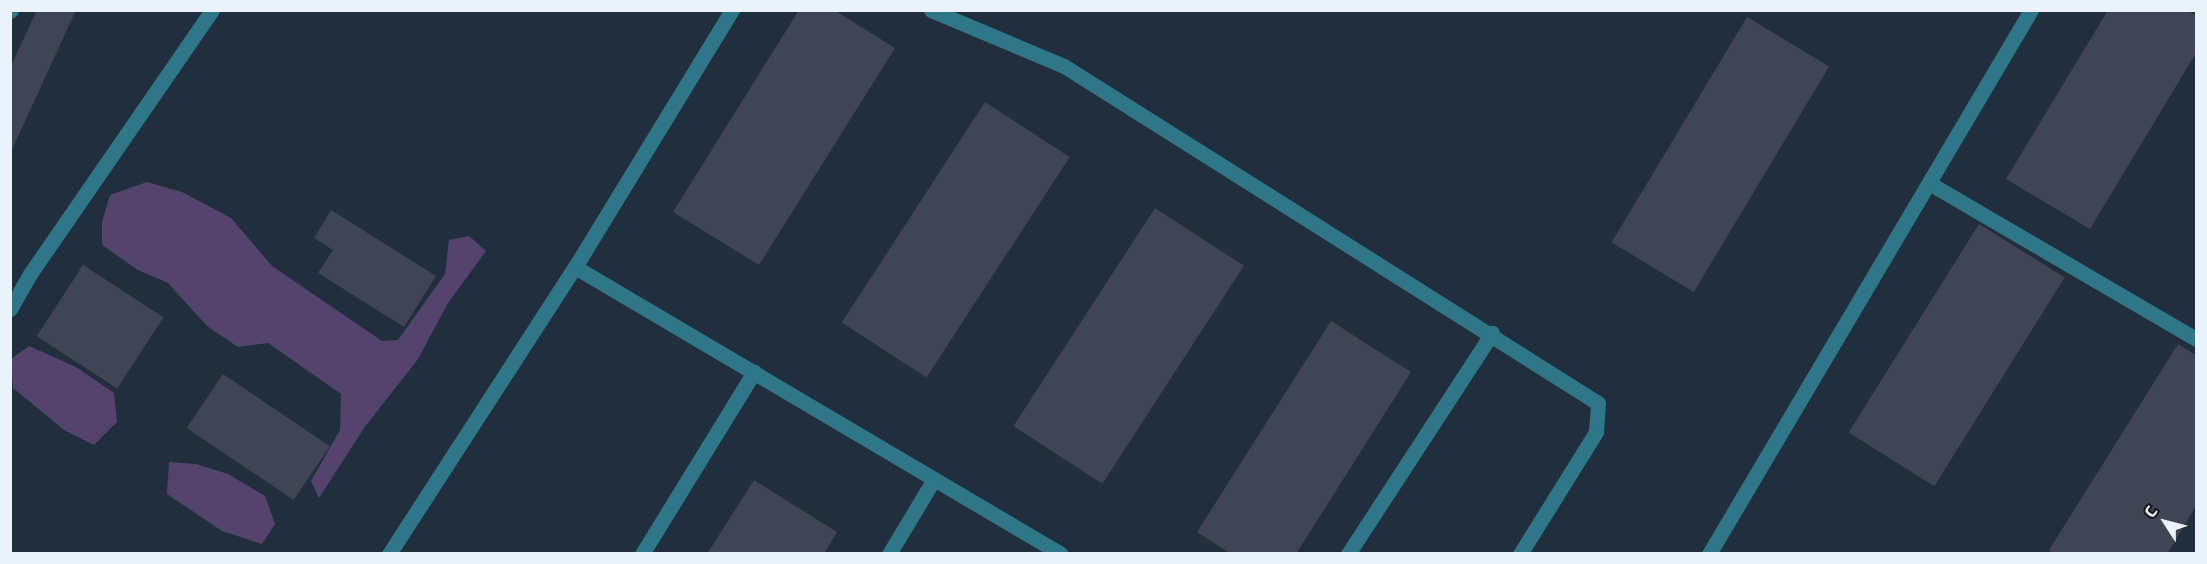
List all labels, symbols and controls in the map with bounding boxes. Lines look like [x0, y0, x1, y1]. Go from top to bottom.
north arrow [2135, 492, 2195, 552]
text: С [2140, 502, 2160, 521]

